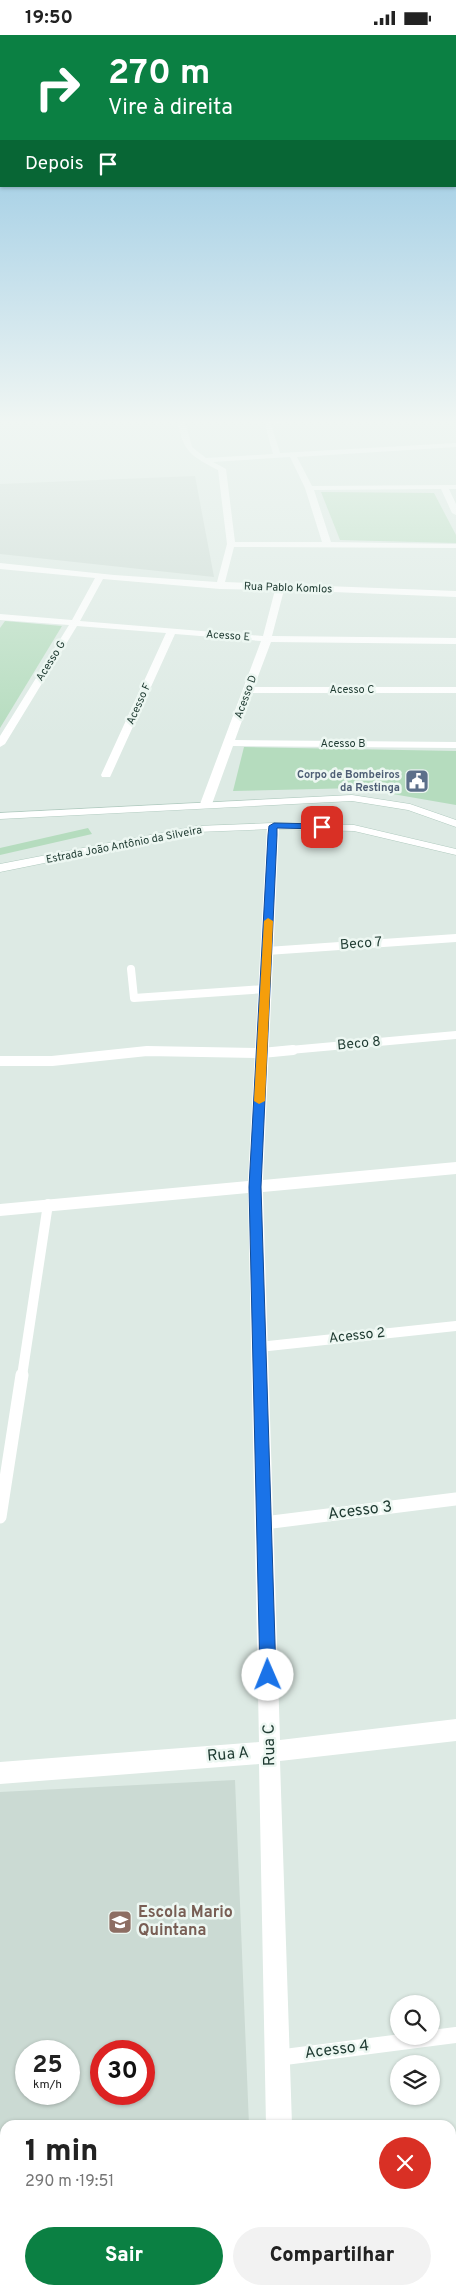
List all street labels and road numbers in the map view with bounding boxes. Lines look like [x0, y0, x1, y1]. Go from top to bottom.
street label: Rua Pablo Komlos [244, 579, 332, 597]
street label: Acesso E [205, 627, 251, 645]
street label: Acesso G [33, 638, 69, 684]
street label: Acesso D [232, 673, 260, 721]
street label: Acesso F [124, 681, 154, 727]
street label: Acesso C [330, 683, 374, 697]
street label: Acesso B [321, 737, 365, 751]
street label: Estrada João Antônio da Silveira [45, 823, 203, 867]
street label: Beco 7 [339, 934, 383, 954]
street label: Beco 8 [336, 1034, 382, 1054]
street label: Acesso 2 [328, 1325, 386, 1347]
street label: Acesso 3 [327, 1497, 393, 1525]
street label: Rua C [260, 1724, 280, 1766]
street label: Rua A [206, 1743, 250, 1767]
street label: Acesso 4 [304, 2036, 370, 2064]

